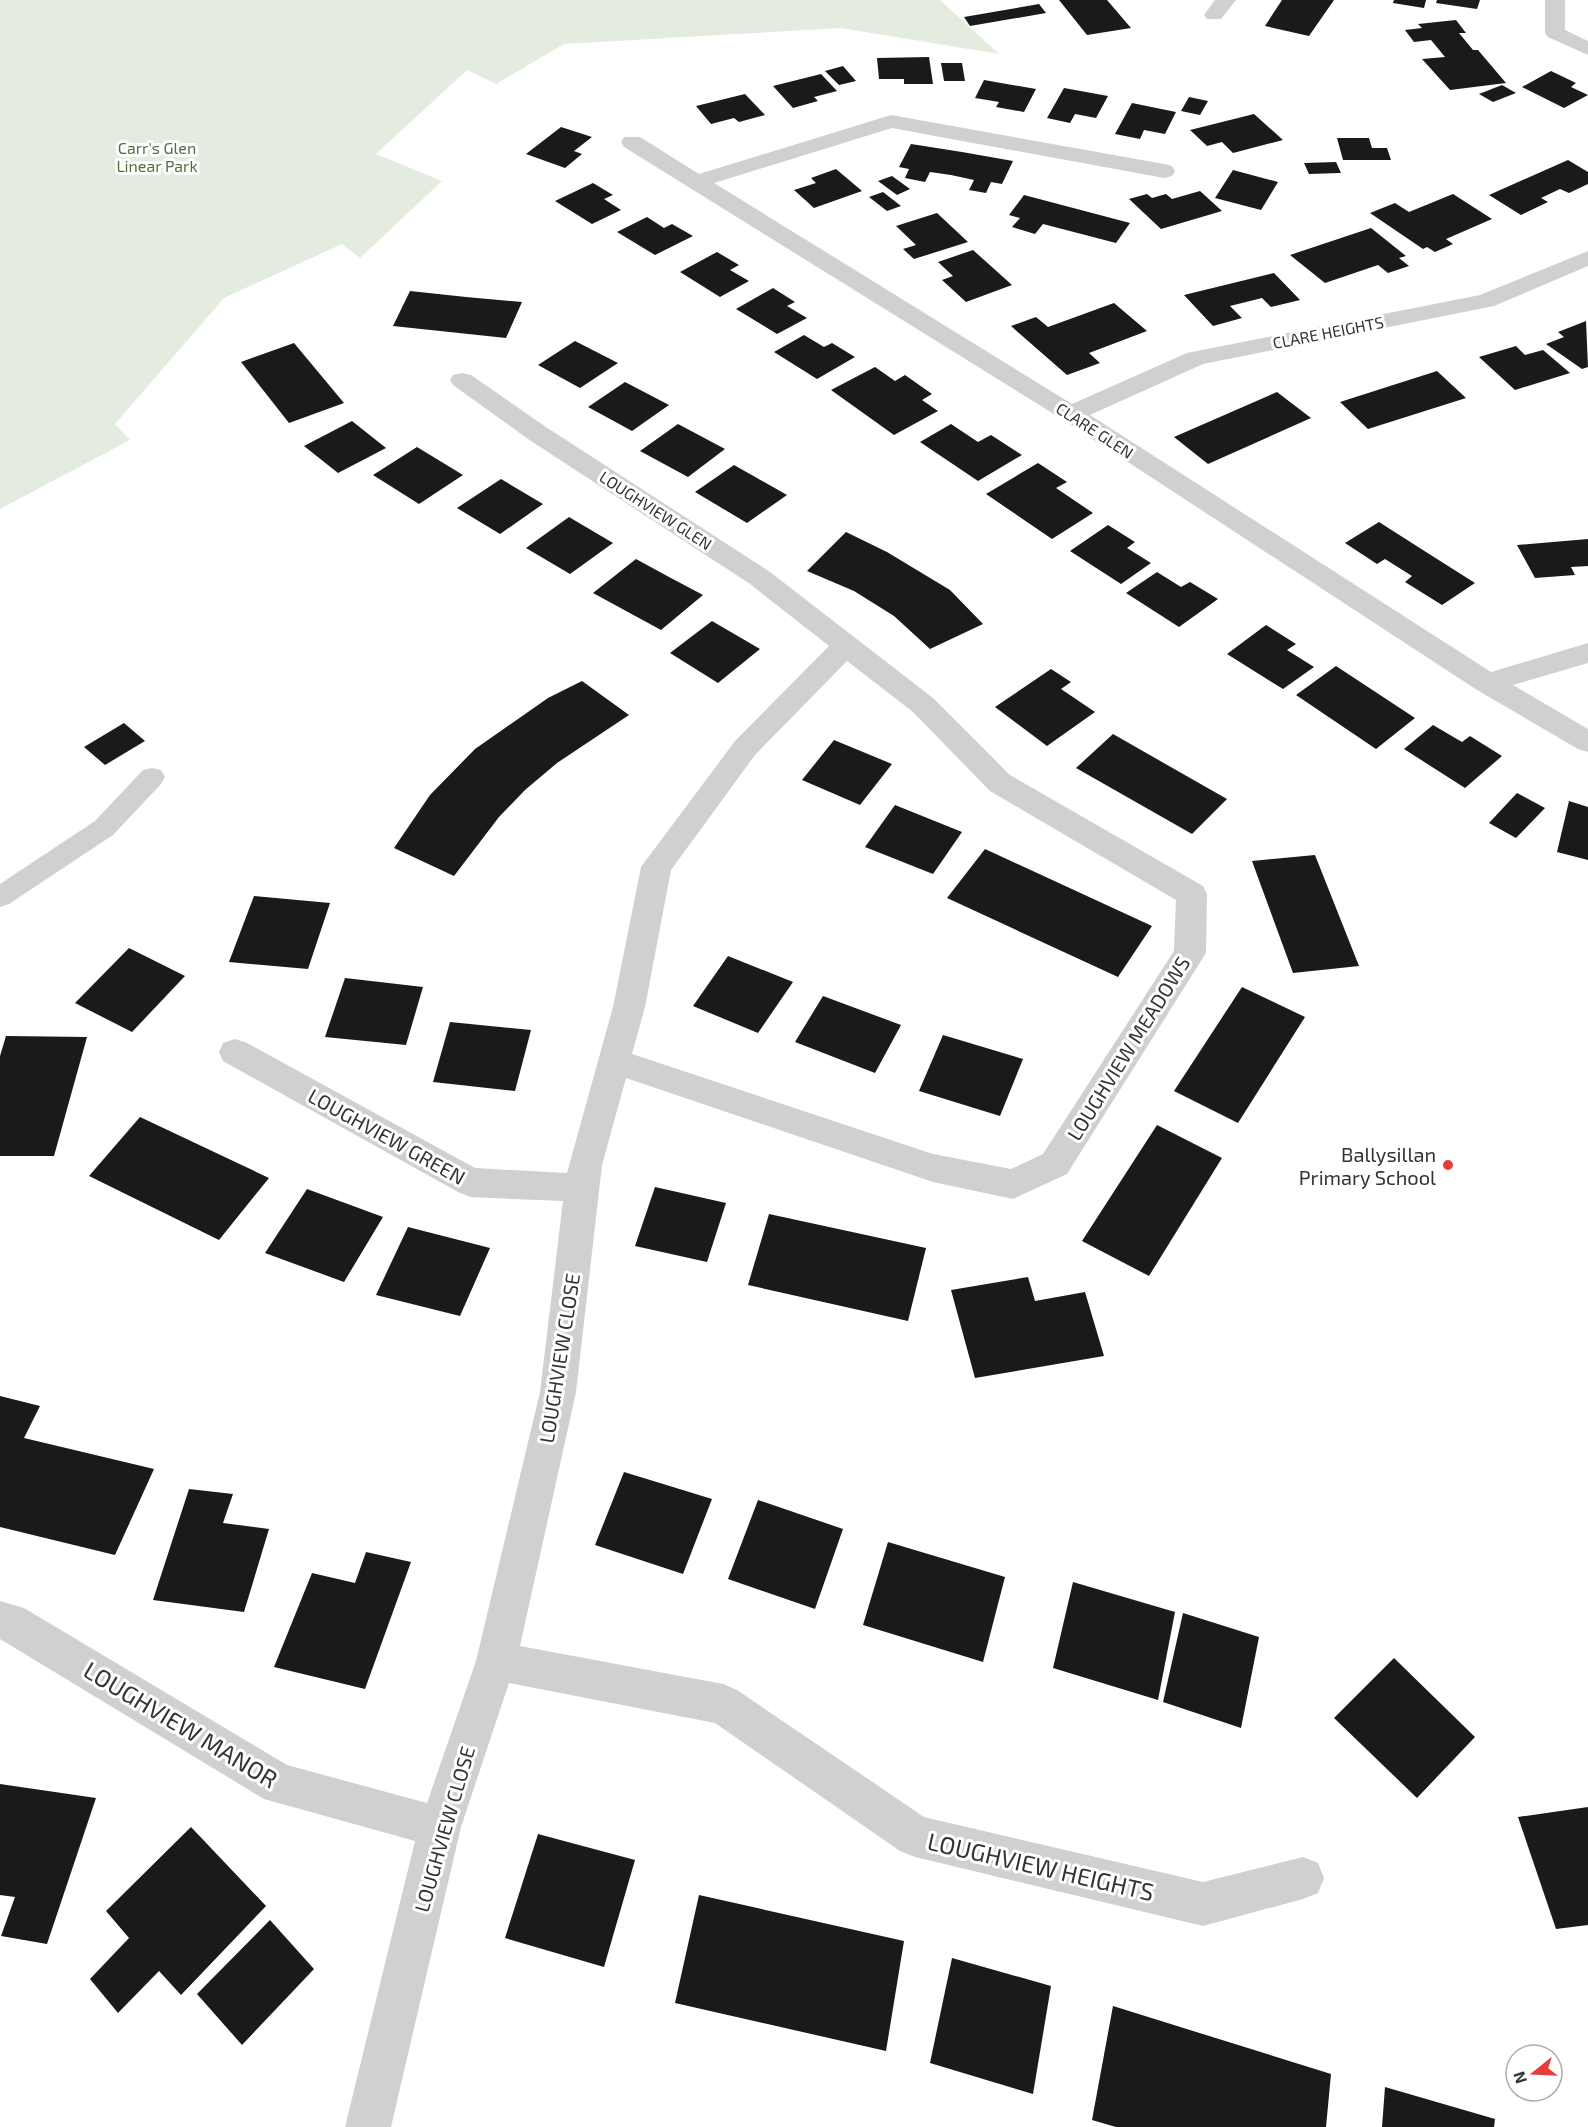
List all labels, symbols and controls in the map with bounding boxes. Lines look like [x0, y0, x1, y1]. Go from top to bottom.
park label: Carr's Glen Linear Park [116, 138, 198, 175]
street label: CLARE HEIGHTS [1271, 312, 1385, 352]
street label: CLARE GLEN [1053, 398, 1137, 462]
street label: LOUGHVIEW GLEN [596, 467, 716, 553]
street label: LOUGHVIEW MEADOWS [1062, 952, 1194, 1144]
street label: LOUGHVIEW GREEN [304, 1083, 470, 1189]
place label: Ballysillan Primary School [1299, 1142, 1436, 1189]
marker: Ballysillan Primary School [1441, 1158, 1455, 1172]
street label: LOUGHVIEW CLOSE [534, 1271, 584, 1445]
street label: LOUGHVIEW MANOR [79, 1655, 283, 1793]
street label: LOUGHVIEW CLOSE [409, 1743, 479, 1915]
street label: LOUGHVIEW HEIGHTS [925, 1826, 1157, 1906]
north arrow [1504, 2043, 1564, 2103]
text: N [1508, 2069, 1530, 2086]

